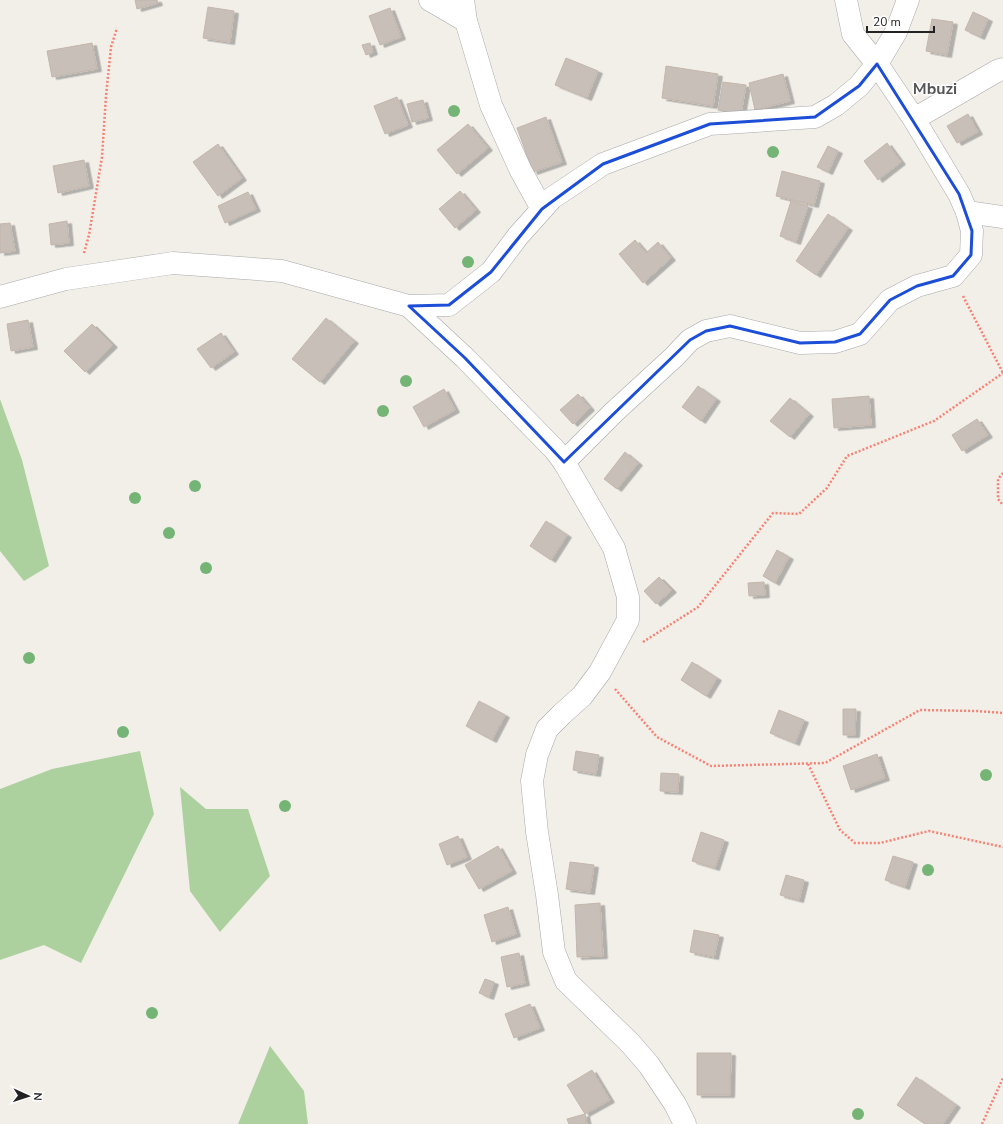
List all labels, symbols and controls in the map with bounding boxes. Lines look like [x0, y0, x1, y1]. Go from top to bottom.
scale bar [867, 8, 934, 34]
text: 20 m [873, 14, 901, 30]
district label: Mbuzi [913, 78, 957, 100]
north arrow [8, 1076, 48, 1116]
text: N [30, 1092, 45, 1101]

